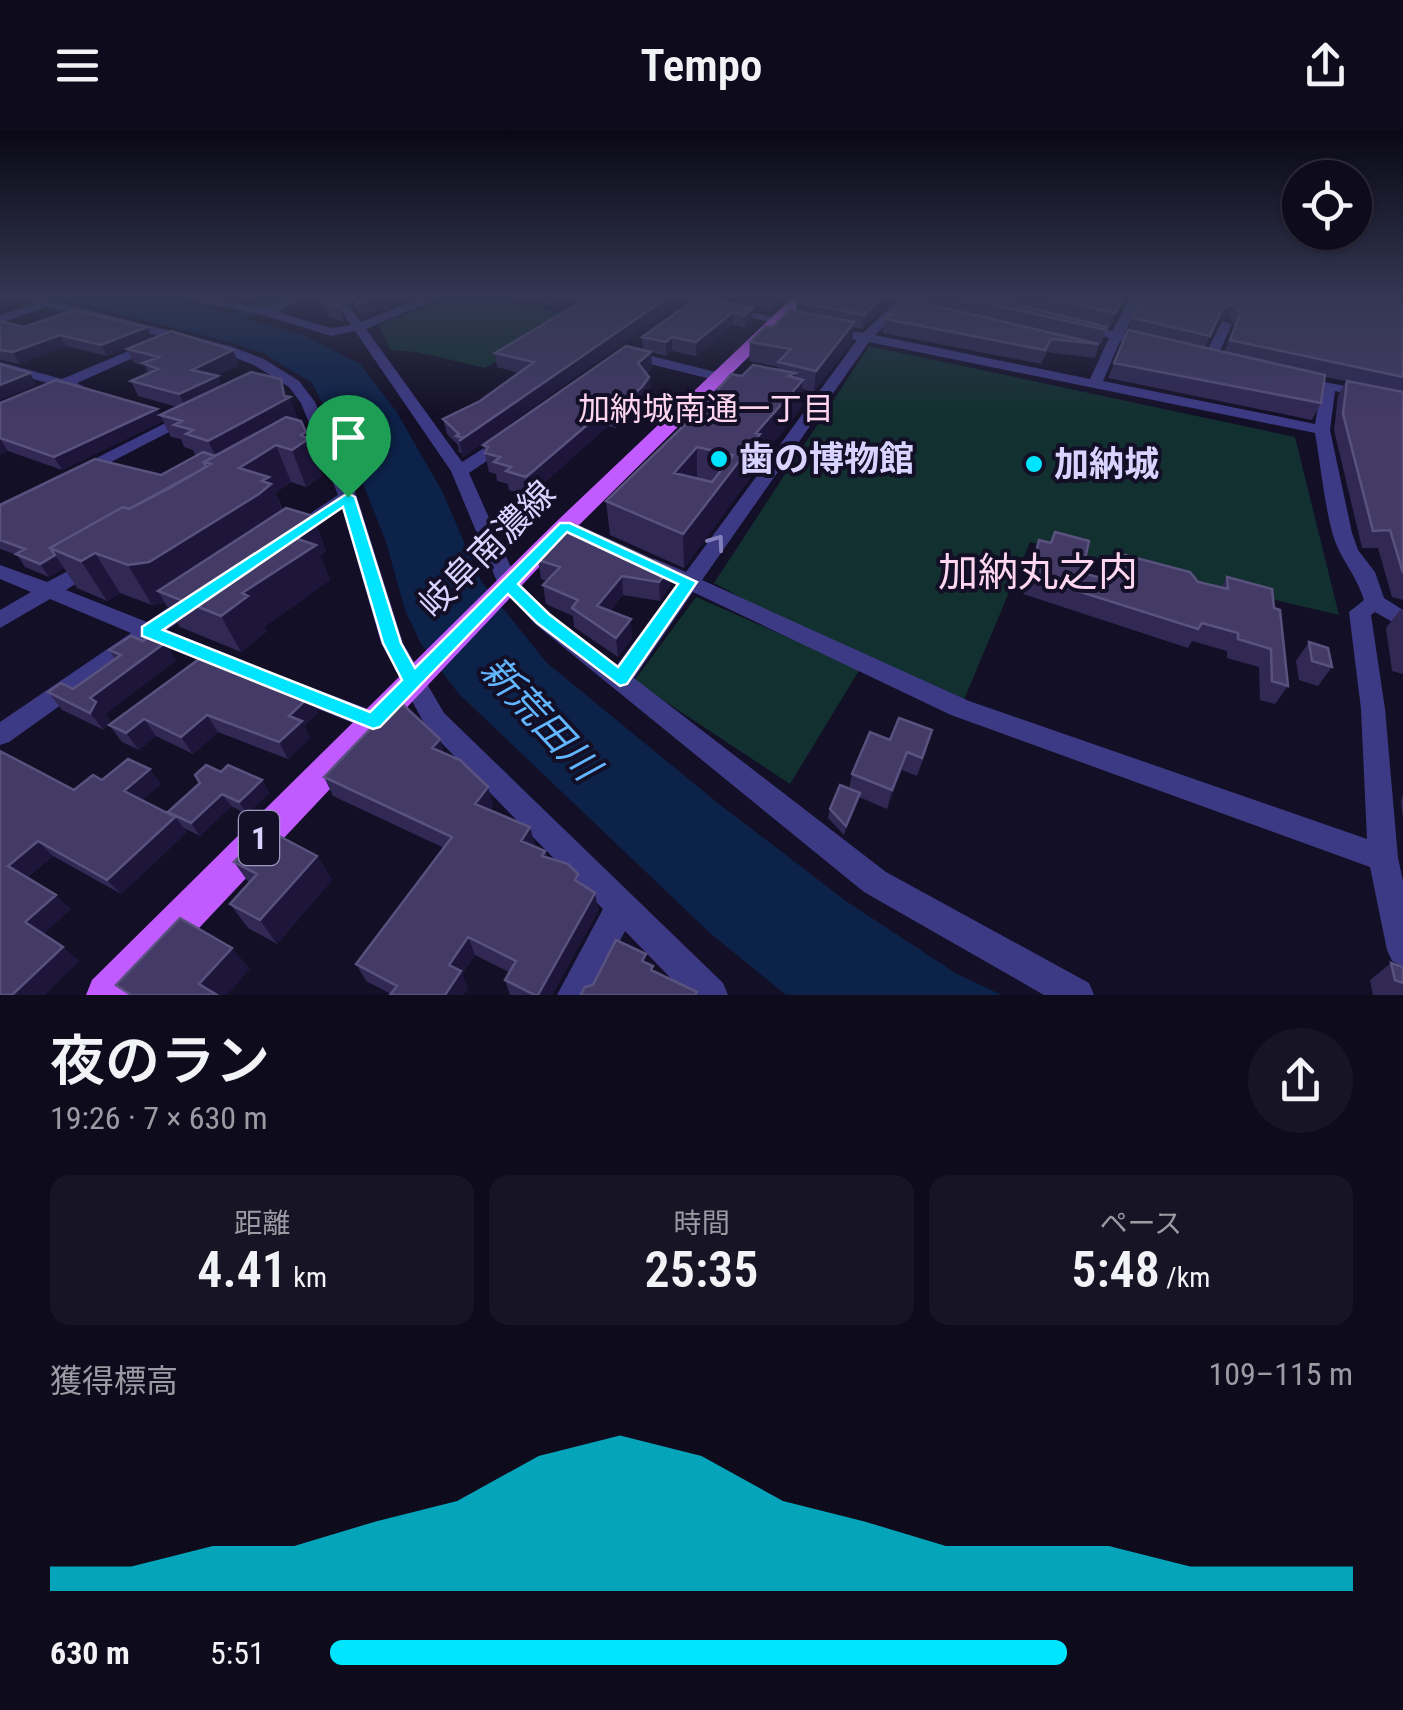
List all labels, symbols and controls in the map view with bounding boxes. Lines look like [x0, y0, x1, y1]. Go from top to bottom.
icon: menu [50, 38, 105, 93]
icon: share [1298, 38, 1353, 93]
text: Tempo [641, 39, 762, 92]
map controls [1282, 160, 1372, 250]
button: locate [1282, 160, 1372, 250]
district label: 加納城南通一丁目 [578, 390, 834, 428]
pin [306, 395, 391, 498]
icon: arrive [321, 410, 376, 465]
place label: 歯の博物館 [739, 439, 914, 480]
place label: 加納城 [1054, 444, 1159, 485]
marker: 歯の博物館 [708, 448, 730, 470]
marker: 加納城 [1023, 453, 1045, 475]
street label: 岐阜南濃線 [411, 473, 564, 626]
one-way arrow [705, 535, 723, 553]
district label: 加納丸之内 [938, 549, 1138, 596]
water label: 新荒田川 [472, 647, 611, 792]
road number: 1 [239, 811, 279, 865]
button: share [1248, 1028, 1353, 1133]
text: 夜のラン [50, 1029, 270, 1093]
text: 19:26 · 7 × 630 m [50, 1099, 268, 1137]
text: 距離 [234, 1207, 290, 1240]
text: 時間 [673, 1207, 730, 1240]
text: ペース [1100, 1207, 1182, 1240]
text: 4.41 [197, 1241, 287, 1299]
text: 25:35 [645, 1241, 758, 1299]
text: 5:48 [1071, 1241, 1160, 1299]
text: km [287, 1261, 327, 1294]
text: /km [1160, 1261, 1210, 1294]
text: 109–115 m [1208, 1355, 1353, 1393]
text: 獲得標高 [50, 1362, 178, 1400]
text: 630 m [50, 1634, 130, 1672]
text: 5:51 [210, 1634, 265, 1672]

